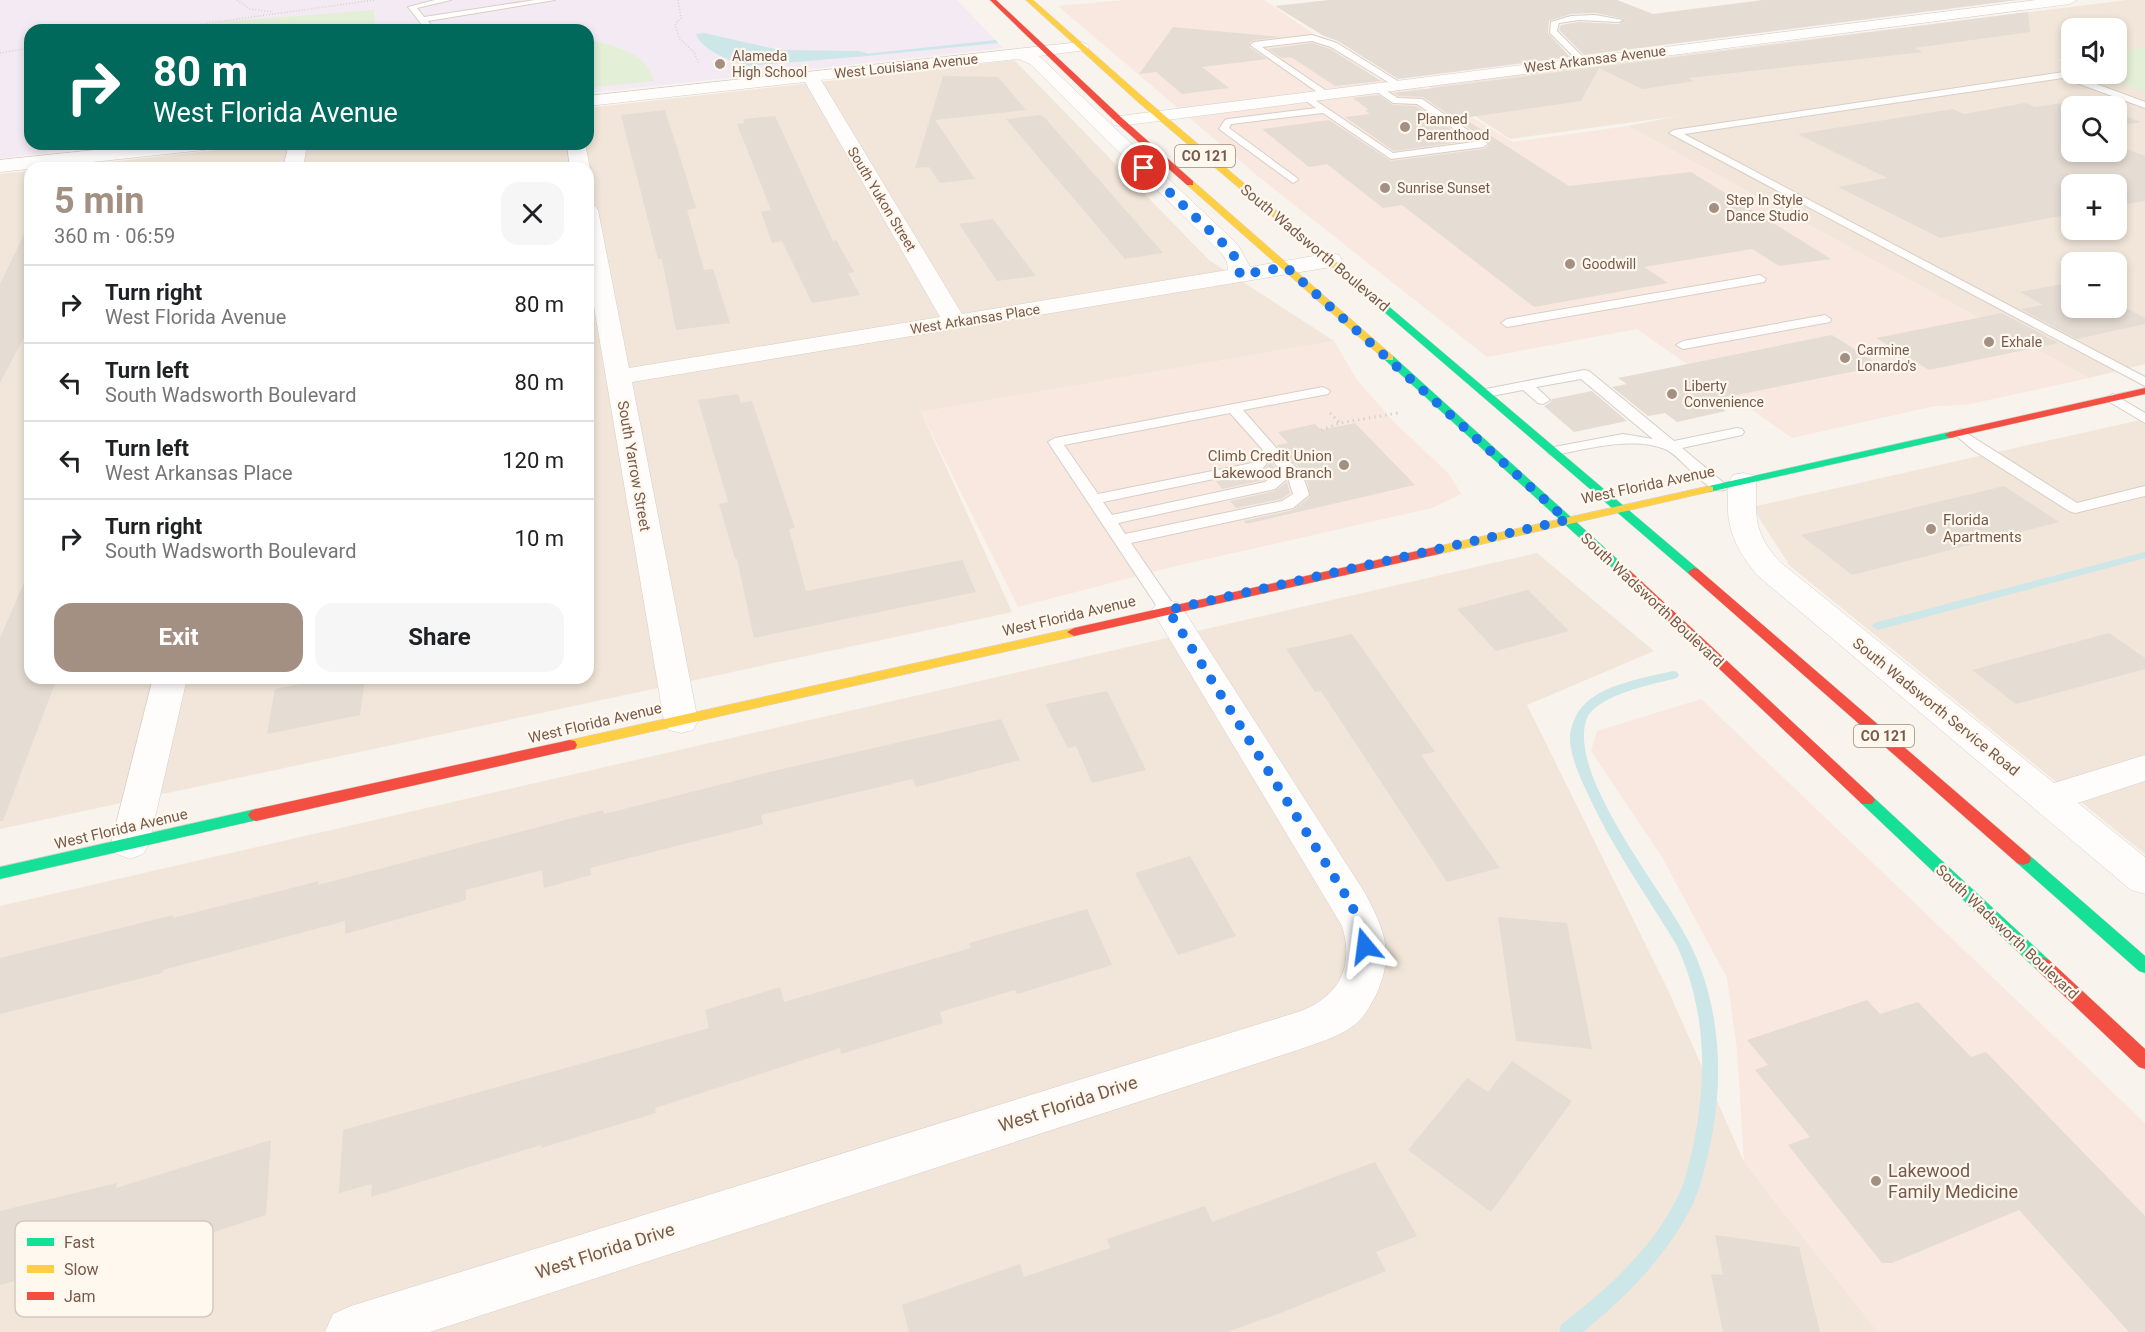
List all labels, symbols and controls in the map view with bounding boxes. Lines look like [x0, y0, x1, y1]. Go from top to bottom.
map controls [2061, 18, 2127, 318]
button: sound [2061, 18, 2127, 84]
street label: West Arkansas Avenue [1523, 42, 1667, 76]
text: 80 m [153, 47, 248, 96]
icon: right [54, 48, 132, 126]
place label: Alameda High School [732, 48, 807, 80]
street label: West Louisiana Avenue [833, 50, 979, 82]
marker: Alameda High School [713, 57, 727, 71]
button: search [2061, 96, 2127, 162]
text: West Florida Avenue [153, 97, 398, 129]
place label: Planned Parenthood [1417, 111, 1489, 143]
marker: Planned Parenthood [1398, 120, 1412, 134]
pin [1118, 142, 1169, 193]
street label: South Yukon Street [845, 144, 920, 254]
road number: CO 121 [1175, 145, 1235, 167]
icon: arrive [1127, 151, 1160, 184]
button: + [2061, 174, 2127, 240]
text: 5 min [54, 180, 145, 222]
street label: South Wadsworth Boulevard [1237, 180, 1393, 316]
place label: Sunrise Sunset [1397, 180, 1490, 196]
marker: Sunrise Sunset [1378, 181, 1392, 195]
button: close [501, 182, 564, 245]
place label: Step In Style Dance Studio [1726, 192, 1809, 224]
marker: Step In Style Dance Studio [1707, 201, 1721, 215]
text: 360 m · 06:59 [54, 224, 175, 248]
button: − [2061, 252, 2127, 318]
place label: Goodwill [1582, 256, 1636, 272]
marker: Goodwill [1563, 257, 1577, 271]
text: Turn right [105, 280, 202, 305]
icon: right [54, 288, 87, 321]
text: 80 m [515, 292, 564, 317]
street label: West Arkansas Place [909, 301, 1041, 337]
text: West Florida Avenue [105, 305, 286, 329]
place label: Exhale [2001, 334, 2042, 350]
marker: Exhale [1982, 335, 1996, 349]
place label: Carmine Lonardo's [1857, 342, 1917, 374]
marker: Carmine Lonardo's [1838, 351, 1852, 365]
text: Turn left [105, 358, 189, 383]
icon: left [54, 366, 87, 399]
text: 80 m [515, 370, 564, 395]
place label: Liberty Convenience [1684, 378, 1764, 410]
text: South Wadsworth Boulevard [105, 383, 356, 407]
marker: Liberty Convenience [1665, 387, 1679, 401]
street label: South Yarrow Street [614, 399, 654, 533]
text: Turn left [105, 436, 189, 461]
icon: left [54, 444, 87, 477]
place label: Climb Credit Union Lakewood Branch [1208, 447, 1332, 482]
text: 120 m [502, 448, 564, 473]
marker: Climb Credit Union Lakewood Branch [1337, 458, 1351, 472]
text: West Arkansas Place [105, 461, 293, 485]
street label: West Florida Avenue [1580, 462, 1716, 508]
place label: Florida Apartments [1943, 511, 2022, 546]
text: Turn right [105, 514, 202, 539]
icon: right [54, 522, 87, 555]
marker: Florida Apartments [1924, 522, 1938, 536]
text: 10 m [515, 526, 564, 551]
street label: South Wadsworth Boulevard [1577, 529, 1727, 671]
text: South Wadsworth Boulevard [105, 539, 356, 563]
street label: West Florida Avenue [1001, 592, 1137, 640]
button: Exit [54, 603, 303, 672]
button: Share [315, 603, 564, 672]
street label: South Wadsworth Service Road [1849, 634, 2023, 780]
street label: West Florida Avenue [527, 699, 663, 747]
road number: CO 121 [1854, 725, 1914, 747]
street label: West Florida Avenue [53, 805, 189, 853]
street label: South Wadsworth Boulevard [1932, 861, 2082, 1003]
position arrow [1333, 914, 1397, 978]
street label: West Florida Drive [996, 1071, 1140, 1136]
place label: Lakewood Family Medicine [1888, 1160, 2018, 1202]
marker: Lakewood Family Medicine [1869, 1174, 1883, 1188]
street label: West Florida Drive [533, 1218, 677, 1283]
legend [15, 1221, 213, 1317]
text: Fast [64, 1233, 95, 1252]
text: Slow [64, 1260, 99, 1279]
text: Jam [64, 1287, 96, 1306]

